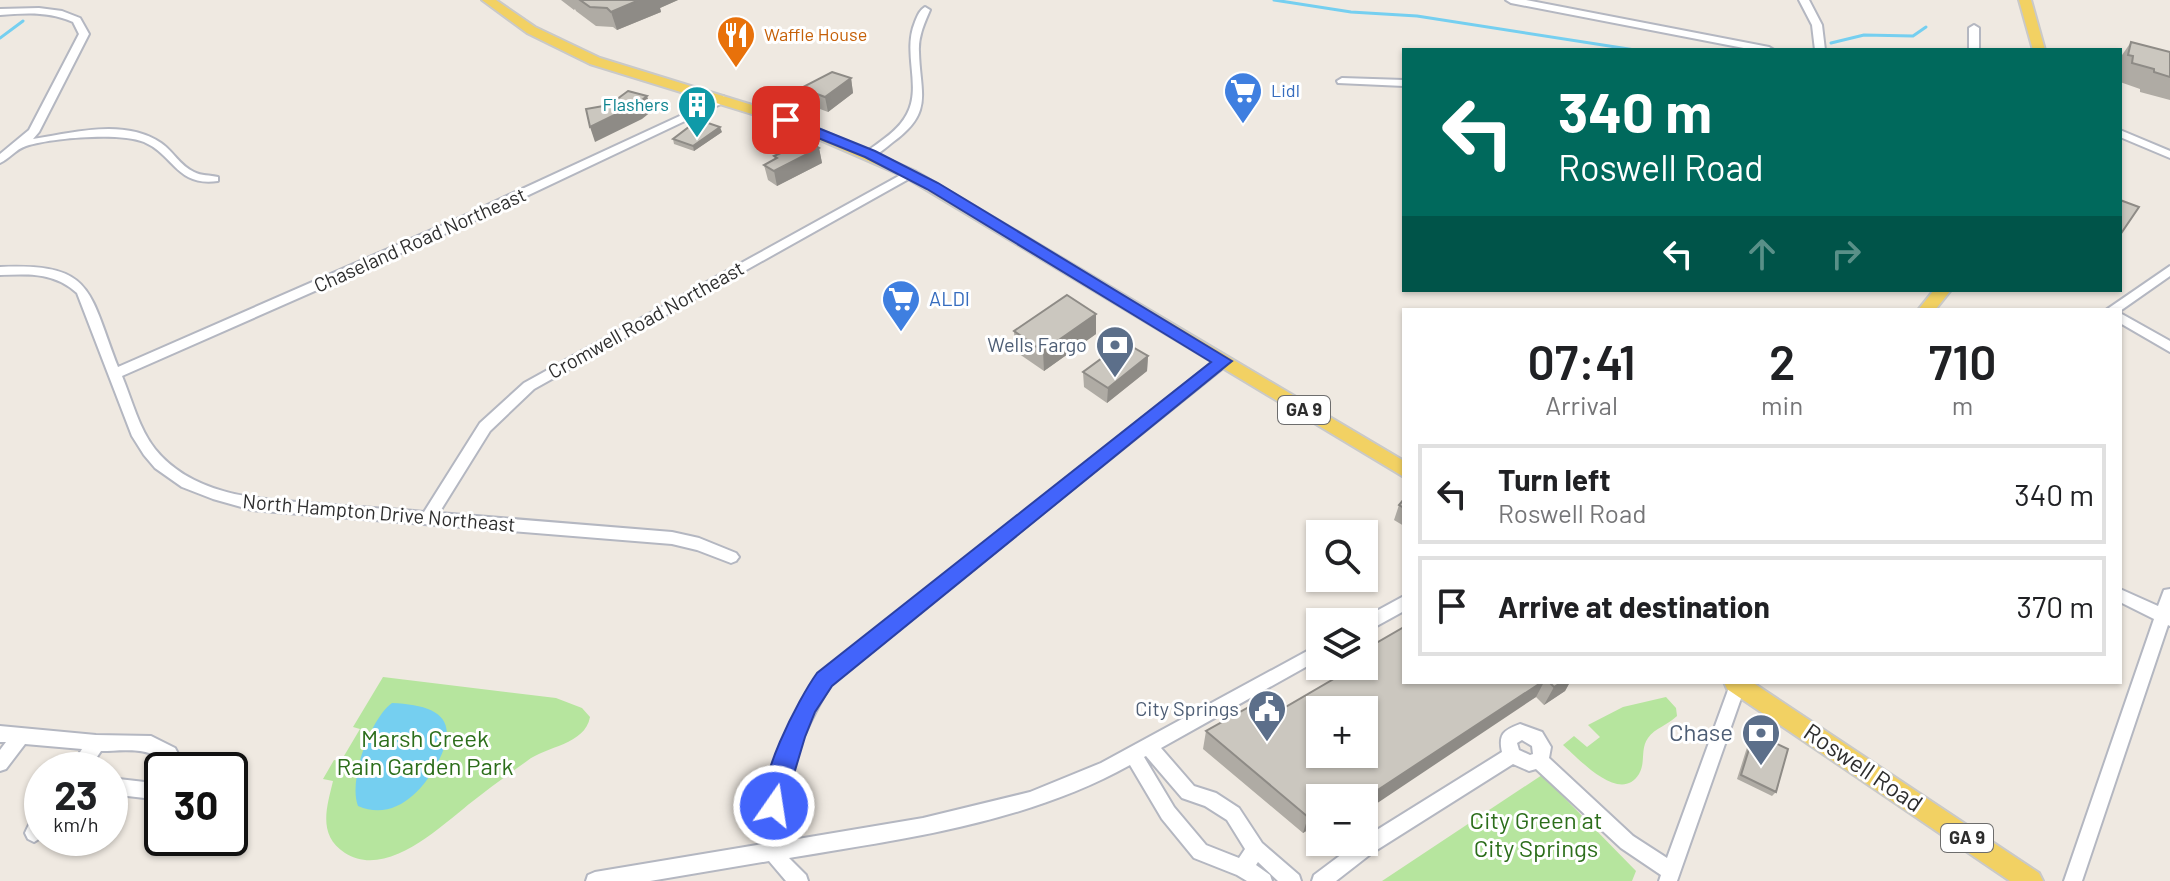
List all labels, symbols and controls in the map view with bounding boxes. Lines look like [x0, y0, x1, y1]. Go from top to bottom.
restaurant icon: Waffle House [715, 14, 757, 69]
place label: Waffle House [764, 23, 867, 45]
supermarket icon: Lidl [1222, 70, 1264, 125]
text: 340 m [1558, 77, 1712, 144]
place label: Lidl [1271, 79, 1300, 101]
icon: left [1426, 80, 1530, 184]
building icon: Flashers [676, 84, 718, 139]
pin [752, 86, 820, 154]
place label: Flashers [602, 93, 669, 115]
icon: arrive [764, 98, 808, 142]
text: Roswell Road [1558, 145, 1764, 188]
street label: Chaseland Road Northeast [310, 181, 529, 297]
icon: left [1656, 232, 1700, 276]
icon: ahead [1740, 232, 1784, 276]
icon: right [1824, 232, 1868, 276]
street label: Cromwell Road Northeast [543, 255, 748, 383]
supermarket icon: ALDI [880, 278, 922, 333]
place label: ALDI [929, 286, 970, 310]
bank icon: Wells Fargo [1094, 324, 1136, 379]
place label: Wells Fargo [987, 332, 1087, 356]
text: 07:41 [1527, 332, 1636, 390]
text: 2 [1769, 332, 1795, 390]
text: 710 [1929, 332, 1997, 390]
text: Arrival [1545, 389, 1618, 420]
text: min [1761, 389, 1803, 420]
text: m [1952, 389, 1973, 420]
road number: GA 9 [1278, 396, 1330, 424]
text: Turn left [1498, 461, 1611, 497]
icon: left [1430, 472, 1474, 516]
text: 340 m [2014, 476, 2094, 512]
street label: North Hampton Drive Northeast [242, 488, 516, 536]
text: Roswell Road [1498, 497, 1647, 528]
map controls [1306, 520, 1378, 856]
button: search [1306, 520, 1378, 592]
icon: arrive [1430, 584, 1474, 628]
text: Arrive at destination [1498, 588, 1770, 624]
text: 370 m [2017, 588, 2094, 624]
button: layers [1306, 608, 1378, 680]
public building icon: City Springs [1246, 688, 1288, 743]
place label: City Springs [1135, 696, 1239, 720]
button: + [1306, 696, 1378, 768]
bank icon: Chase [1740, 712, 1782, 767]
street label: Roswell Road [1799, 716, 1929, 817]
place label: Chase [1669, 717, 1733, 746]
park label: Marsh Creek Rain Garden Park [336, 723, 514, 780]
speed limit sign: 30 [144, 752, 248, 856]
position arrow [732, 764, 816, 848]
text: 23 [54, 770, 98, 818]
button: − [1306, 784, 1378, 856]
park label: City Green at City Springs [1470, 805, 1602, 862]
text: km/h [53, 812, 99, 836]
road number: GA 9 [1941, 824, 1993, 852]

